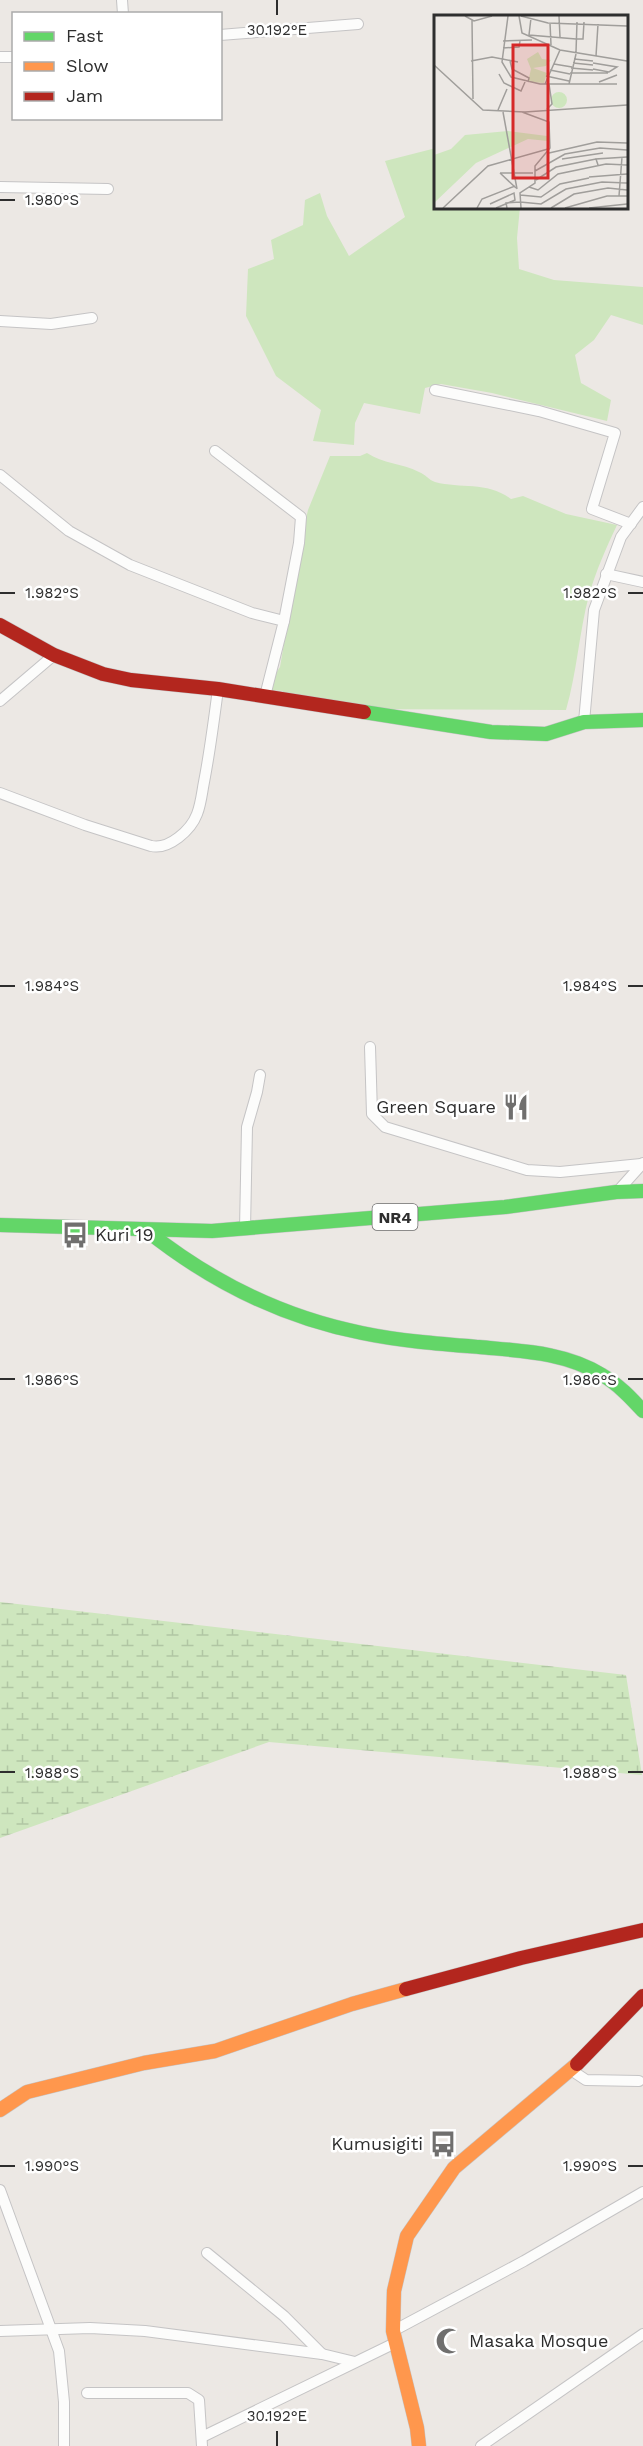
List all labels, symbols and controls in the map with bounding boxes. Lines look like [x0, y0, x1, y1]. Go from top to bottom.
legend [12, 12, 222, 120]
inset map [434, 15, 628, 208]
text: 30.192°E [247, 21, 307, 39]
text: Fast [66, 25, 104, 46]
text: Slow [66, 55, 109, 76]
text: Jam [66, 85, 103, 106]
text: 1.980°S [25, 191, 79, 209]
text: 1.982°S [25, 584, 79, 602]
text: 1.982°S [563, 584, 617, 602]
text: 1.984°S [25, 977, 79, 995]
text: 1.984°S [563, 977, 617, 995]
restaurant icon: Green Square [501, 1092, 531, 1122]
place label: Green Square [376, 1096, 496, 1117]
road number: NR4 [372, 1204, 418, 1230]
bus stop icon: Kuri 19 [60, 1220, 90, 1250]
place label: Kuri 19 [95, 1224, 154, 1245]
text: 1.986°S [25, 1371, 79, 1389]
text: 1.986°S [563, 1371, 617, 1389]
text: 1.988°S [25, 1764, 79, 1782]
text: 1.988°S [563, 1764, 617, 1782]
bus stop icon: Kumusigiti [428, 2129, 458, 2159]
place label: Kumusigiti [331, 2133, 423, 2154]
text: 1.990°S [25, 2157, 79, 2175]
text: 1.990°S [563, 2157, 617, 2175]
mosque icon: Masaka Mosque [434, 2326, 464, 2356]
place label: Masaka Mosque [469, 2330, 608, 2351]
text: 30.192°E [247, 2407, 307, 2425]

